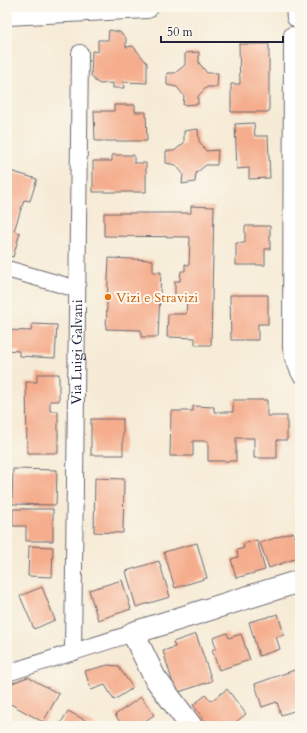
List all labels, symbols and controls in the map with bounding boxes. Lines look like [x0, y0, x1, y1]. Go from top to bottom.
scale bar [161, 18, 283, 44]
text: 50 m [167, 24, 194, 40]
place label: Vizi e Stravizi [116, 288, 198, 307]
marker: Vizi e Stravizi [103, 292, 113, 302]
street label: Via Luigi Galvani [66, 299, 87, 405]

